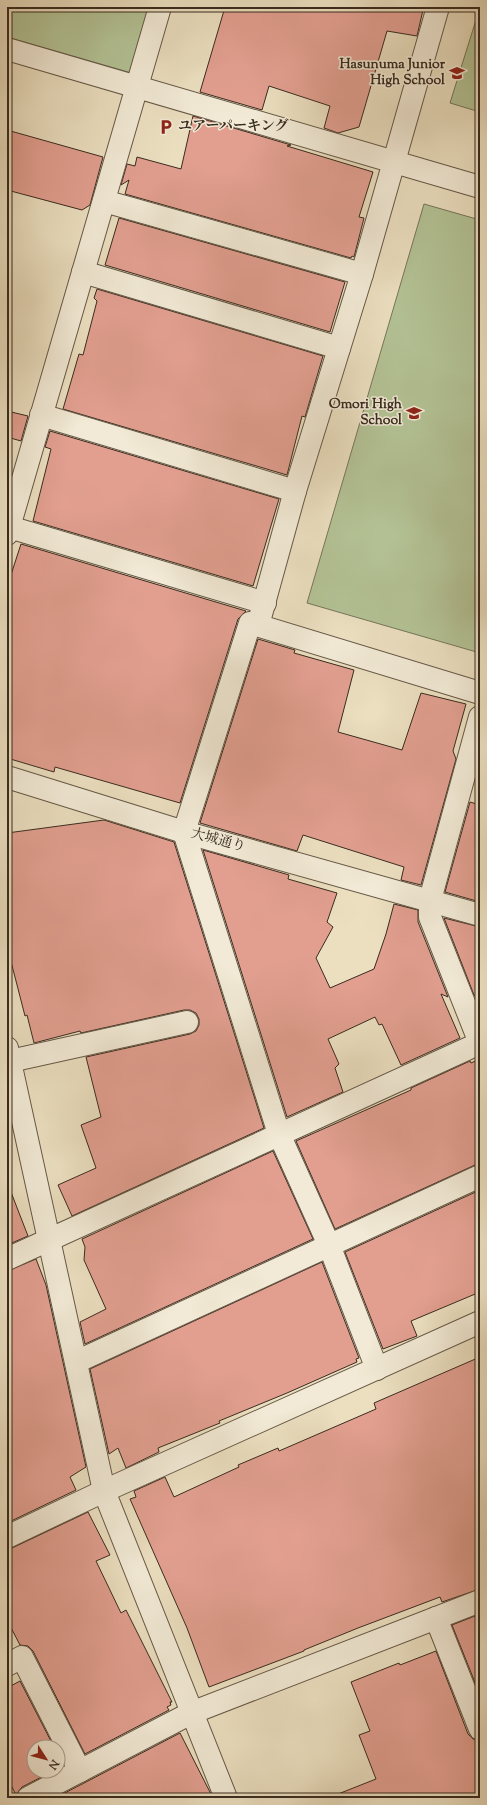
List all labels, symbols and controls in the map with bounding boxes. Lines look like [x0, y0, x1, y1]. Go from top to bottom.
place label: Hasunuma Junior High School [339, 55, 446, 91]
school or university icon: Hasunuma Junior High School [448, 64, 466, 82]
place label: ユアーパーキング [178, 117, 288, 137]
parking icon: ユアーパーキング [157, 118, 175, 136]
place label: Omori High School [329, 395, 403, 431]
school or university icon: Omori High School [405, 404, 423, 422]
street label: 大城通り [188, 824, 248, 858]
north arrow [26, 1739, 66, 1779]
text: N [44, 1755, 63, 1773]

